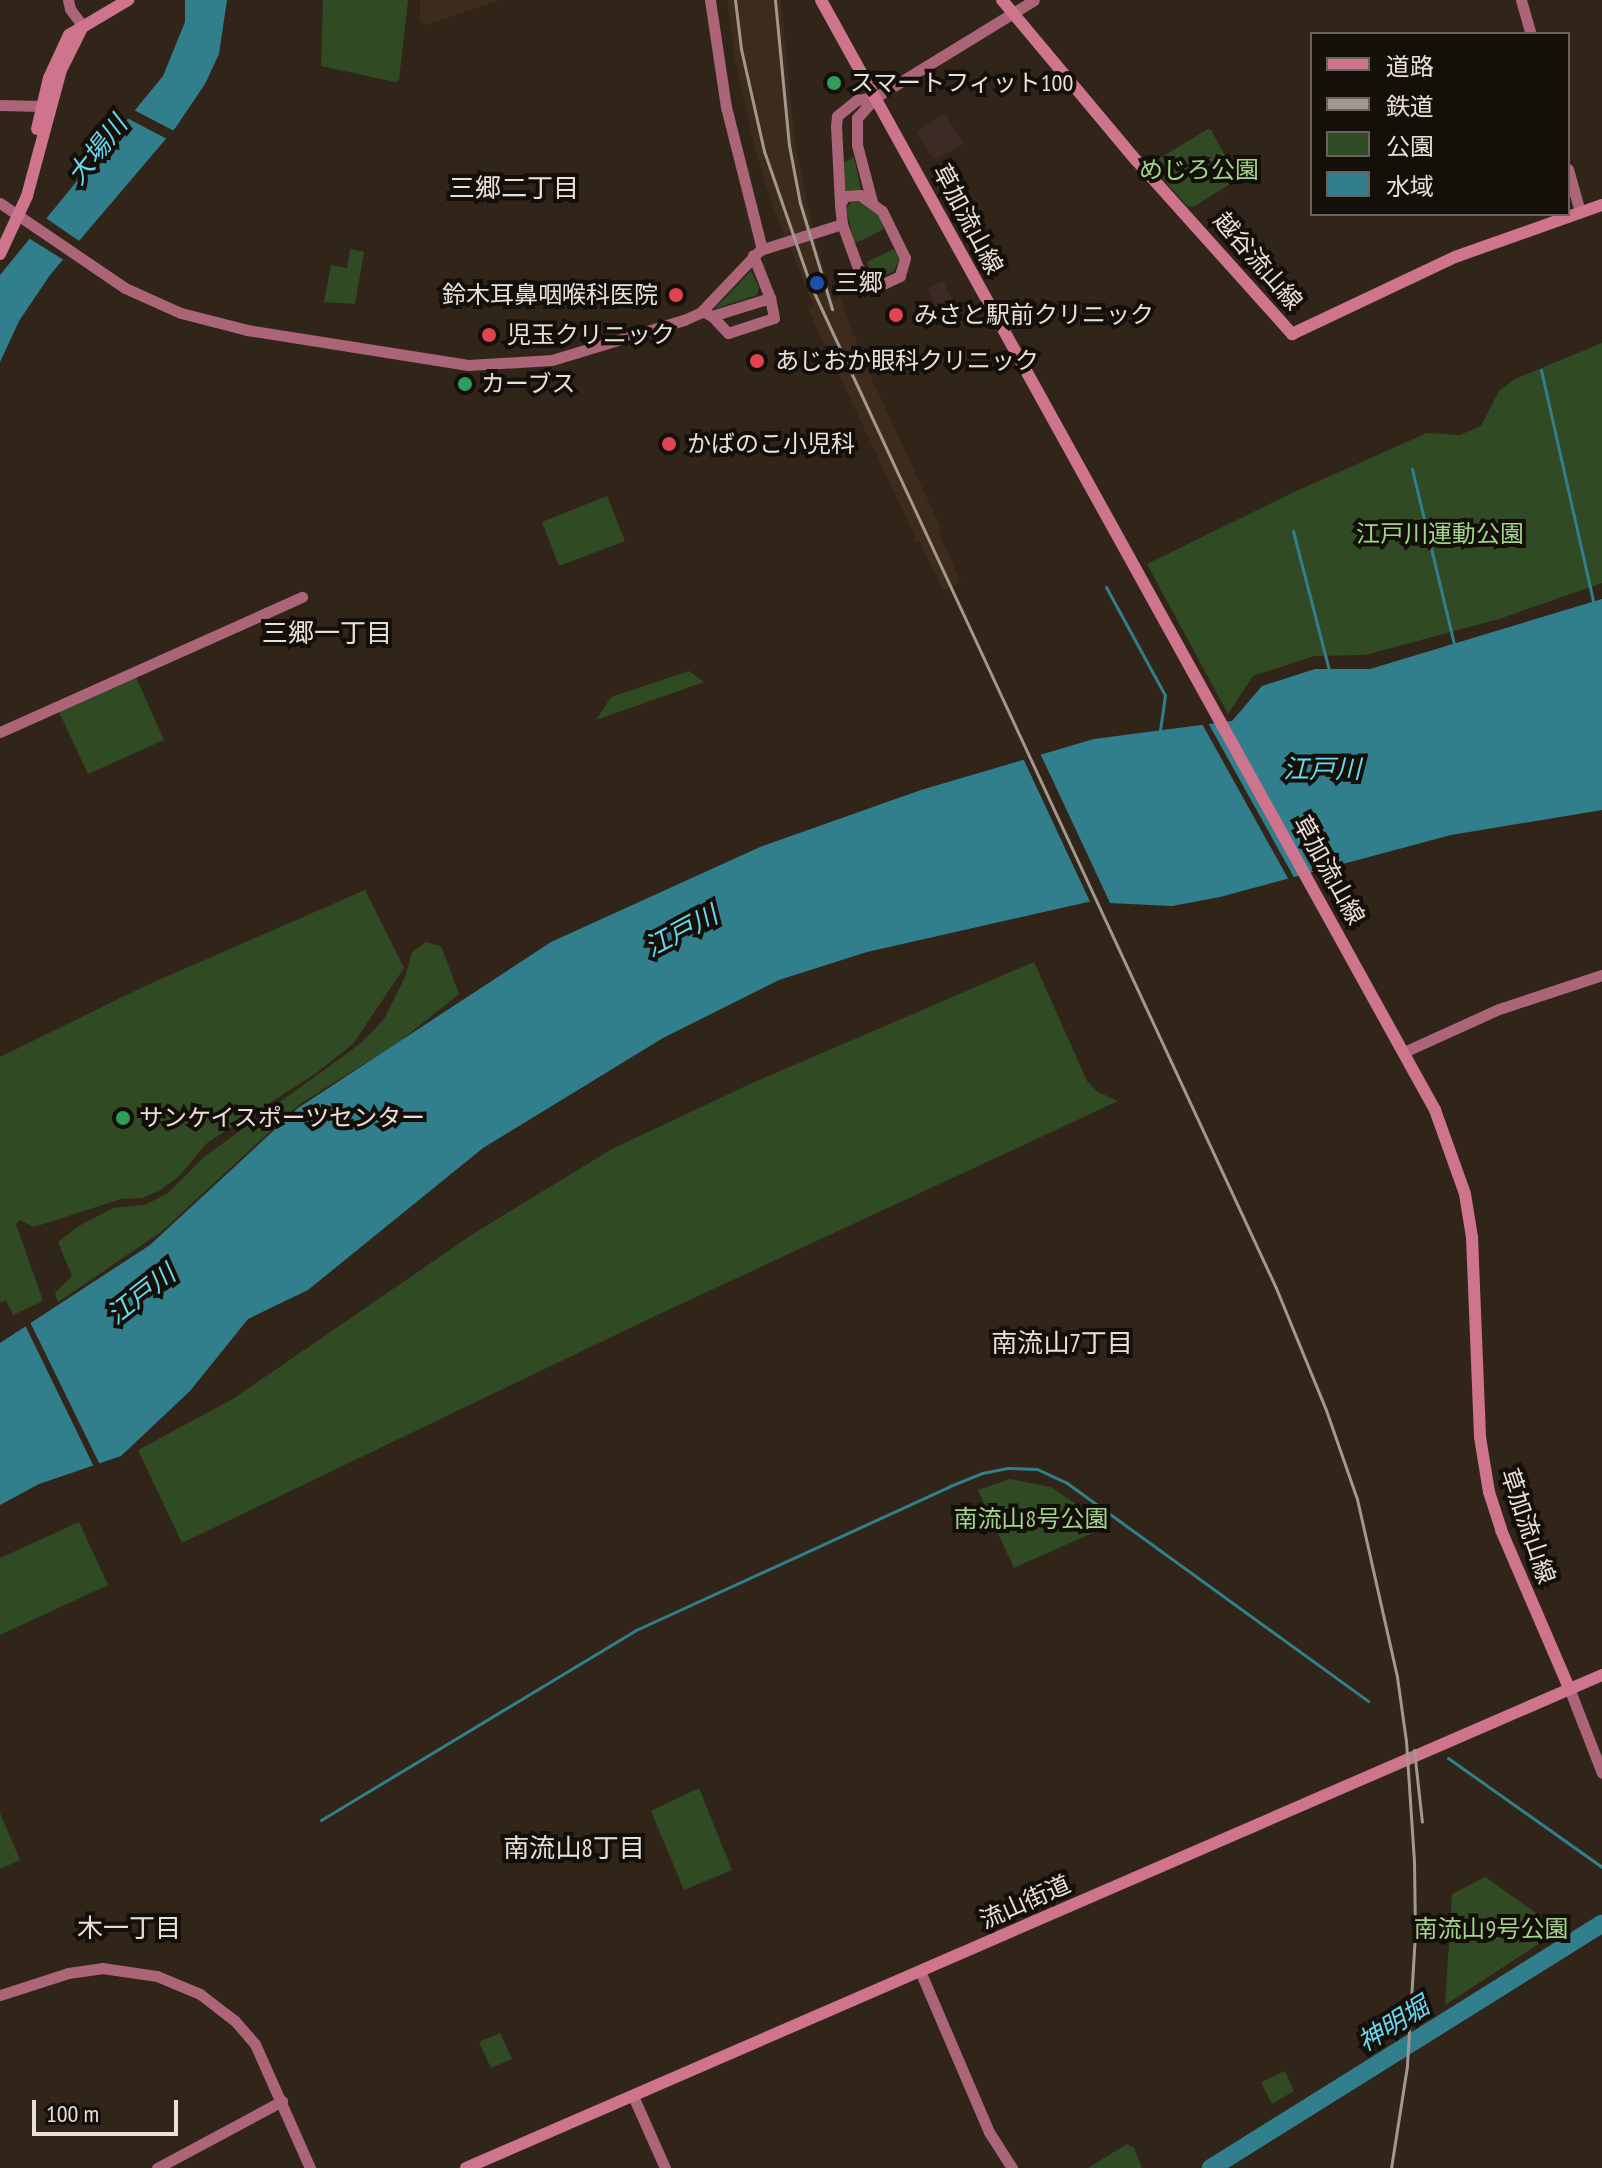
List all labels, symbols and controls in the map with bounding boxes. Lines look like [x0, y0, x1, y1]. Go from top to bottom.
legend [1310, 32, 1570, 216]
text: 道路 [1386, 51, 1434, 82]
place label: スマートフィット100 [850, 69, 1074, 97]
marker: スマートフィット100 [825, 74, 843, 92]
text: 鉄道 [1386, 91, 1434, 122]
water label: 大場川 [61, 110, 133, 190]
text: 公園 [1386, 131, 1434, 162]
park label: めじろ公園 [1139, 156, 1259, 184]
street label: 草加流山線 [927, 159, 1009, 279]
text: 水域 [1386, 171, 1434, 202]
district label: 三郷二丁目 [449, 172, 579, 204]
street label: 越谷流山線 [1208, 206, 1308, 316]
place label: 三郷 [835, 269, 883, 297]
marker: 三郷 [806, 272, 828, 294]
place label: 鈴木耳鼻咽喉科医院 [442, 281, 658, 309]
marker: 鈴木耳鼻咽喉科医院 [665, 284, 687, 306]
place label: みさと駅前クリニック [914, 301, 1154, 329]
marker: みさと駅前クリニック [885, 304, 907, 326]
place label: 児玉クリニック [507, 321, 675, 349]
marker: 児玉クリニック [478, 324, 500, 346]
place label: あじおか眼科クリニック [775, 347, 1039, 375]
marker: あじおか眼科クリニック [746, 350, 768, 372]
place label: カーブス [481, 370, 577, 398]
marker: カーブス [456, 375, 474, 393]
place label: かばのこ小児科 [687, 430, 855, 458]
marker: かばのこ小児科 [658, 433, 680, 455]
park label: 江戸川運動公園 [1356, 520, 1524, 548]
district label: 三郷一丁目 [262, 617, 392, 649]
water label: 江戸川 [1283, 753, 1361, 785]
street label: 草加流山線 [1287, 811, 1371, 929]
water label: 江戸川 [639, 899, 723, 963]
place label: サンケイスポーツセンター [139, 1104, 427, 1132]
marker: サンケイスポーツセンター [114, 1109, 132, 1127]
water label: 江戸川 [101, 1258, 181, 1330]
district label: 南流山7丁目 [991, 1327, 1133, 1359]
street label: 草加流山線 [1495, 1465, 1561, 1587]
park label: 南流山8号公園 [954, 1505, 1108, 1533]
district label: 南流山8丁目 [503, 1832, 645, 1864]
street label: 流山街道 [975, 1869, 1075, 1935]
district label: 木一丁目 [77, 1912, 181, 1944]
park label: 南流山9号公園 [1414, 1915, 1568, 1943]
water label: 神明堀 [1352, 1990, 1434, 2058]
scale bar [36, 2084, 182, 2134]
text: 100 m [46, 2098, 99, 2129]

